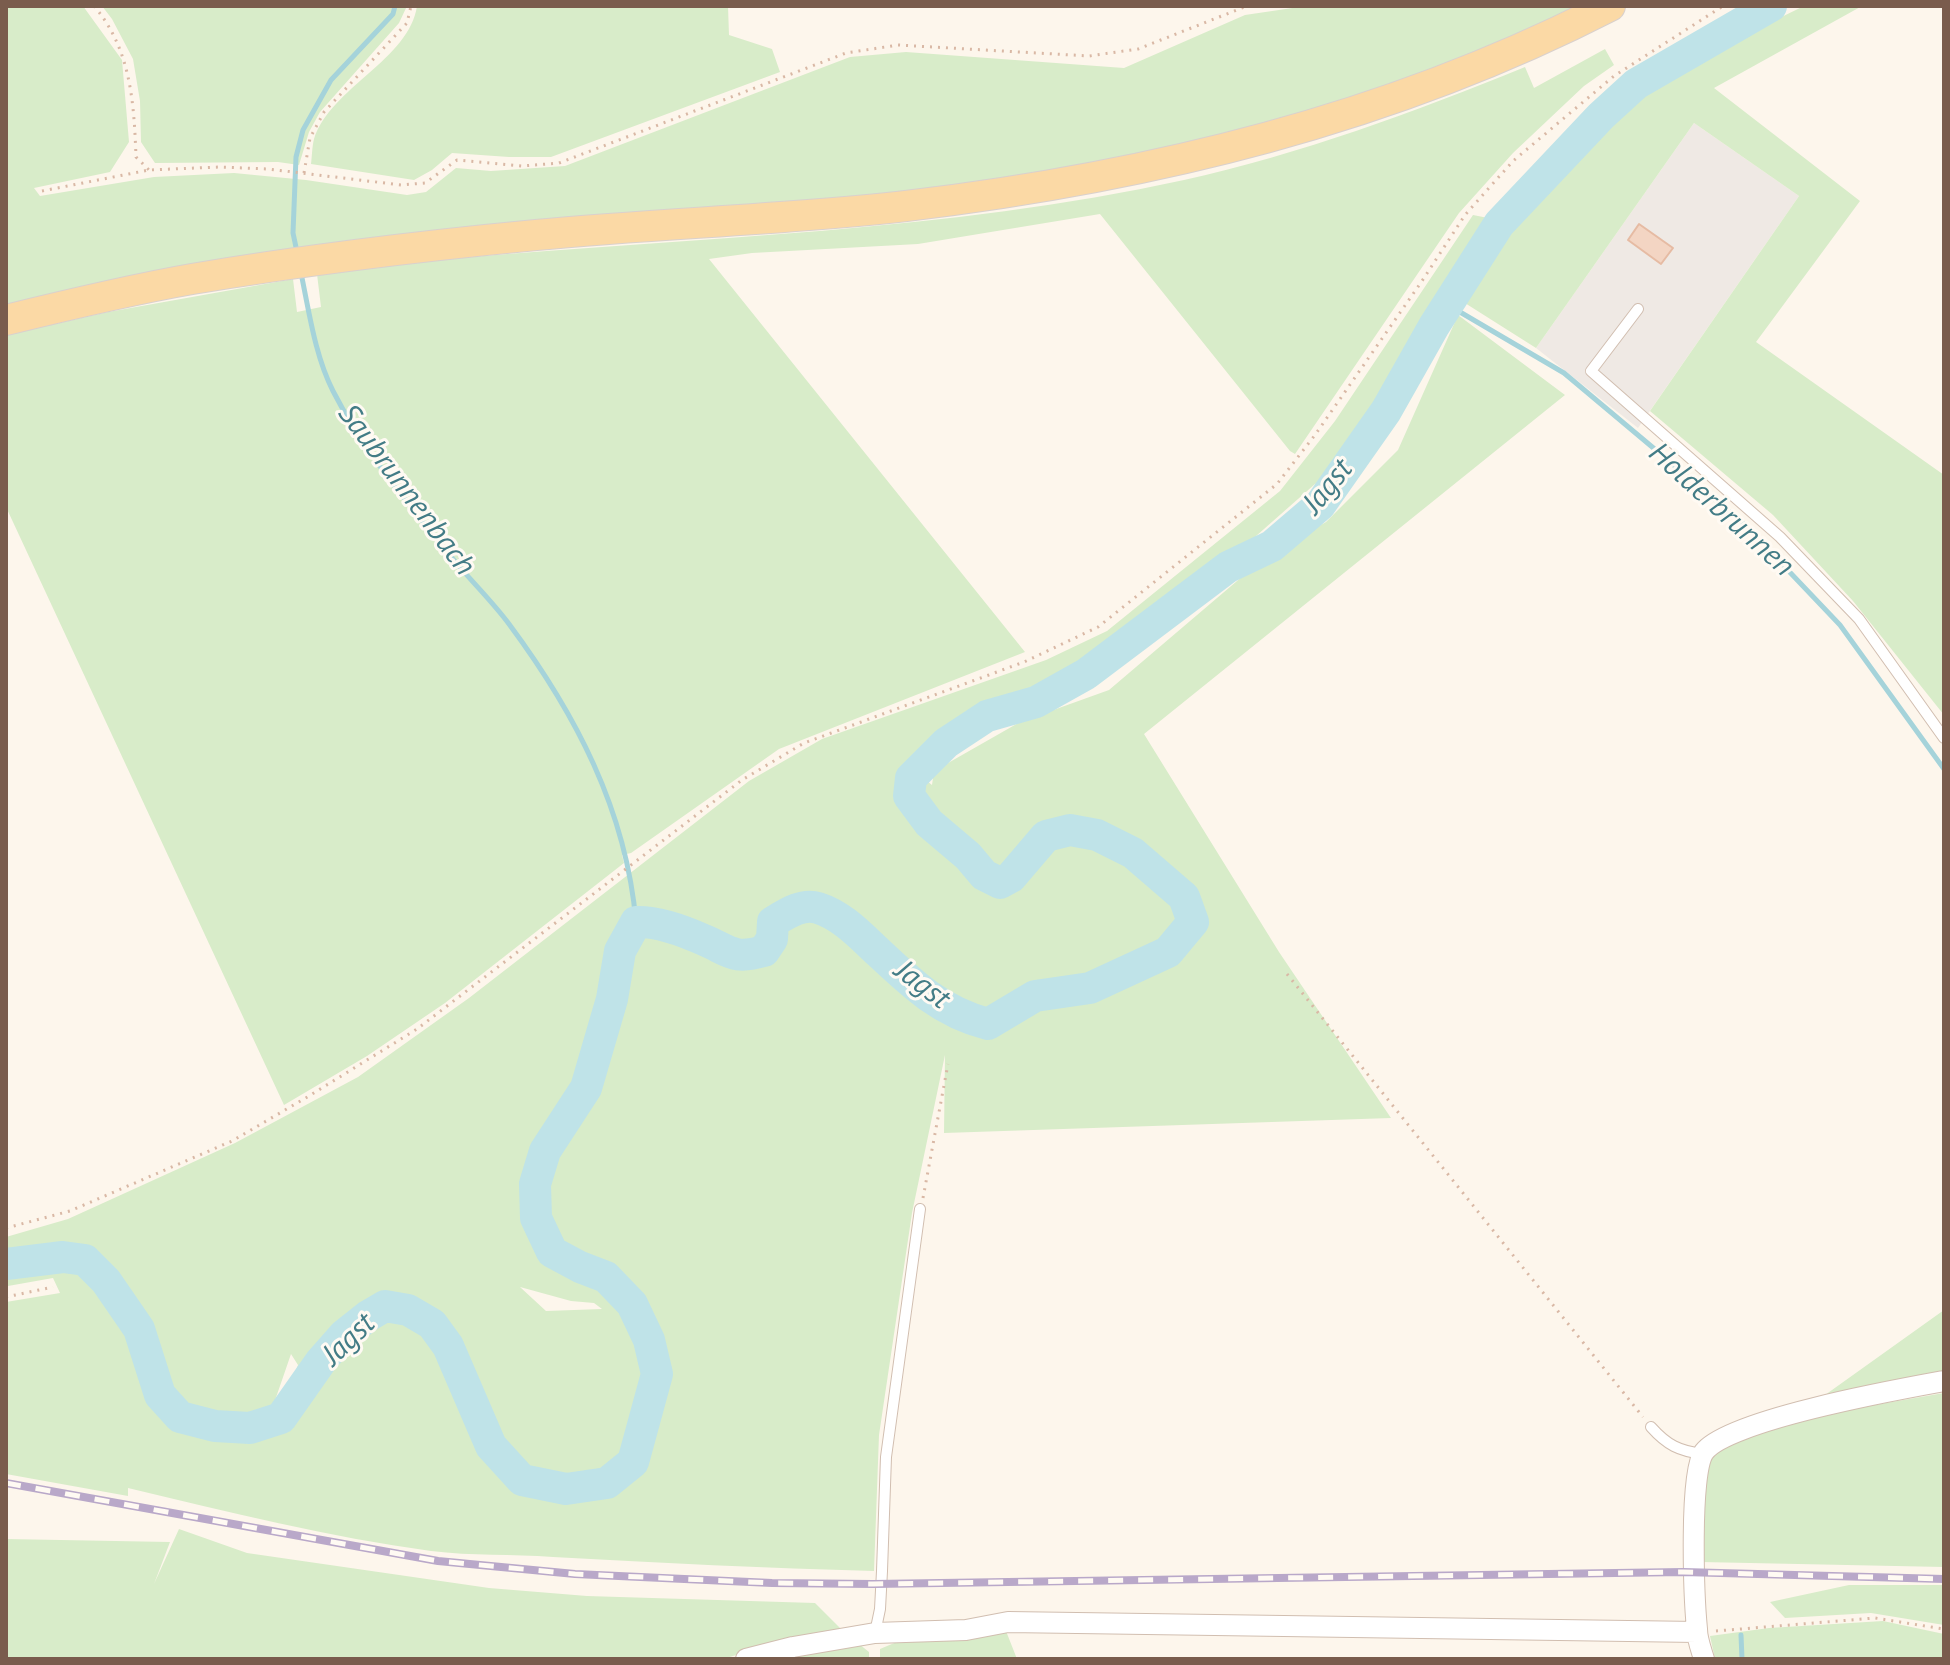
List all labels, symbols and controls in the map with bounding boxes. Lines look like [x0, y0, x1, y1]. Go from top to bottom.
water label: Saubrunnenbach [330, 397, 482, 583]
water label: Holderbrunnen [1641, 435, 1801, 585]
water label: Jagst [1295, 453, 1361, 521]
water label: Jagst [887, 953, 957, 1017]
water label: Jagst [315, 1306, 383, 1374]

